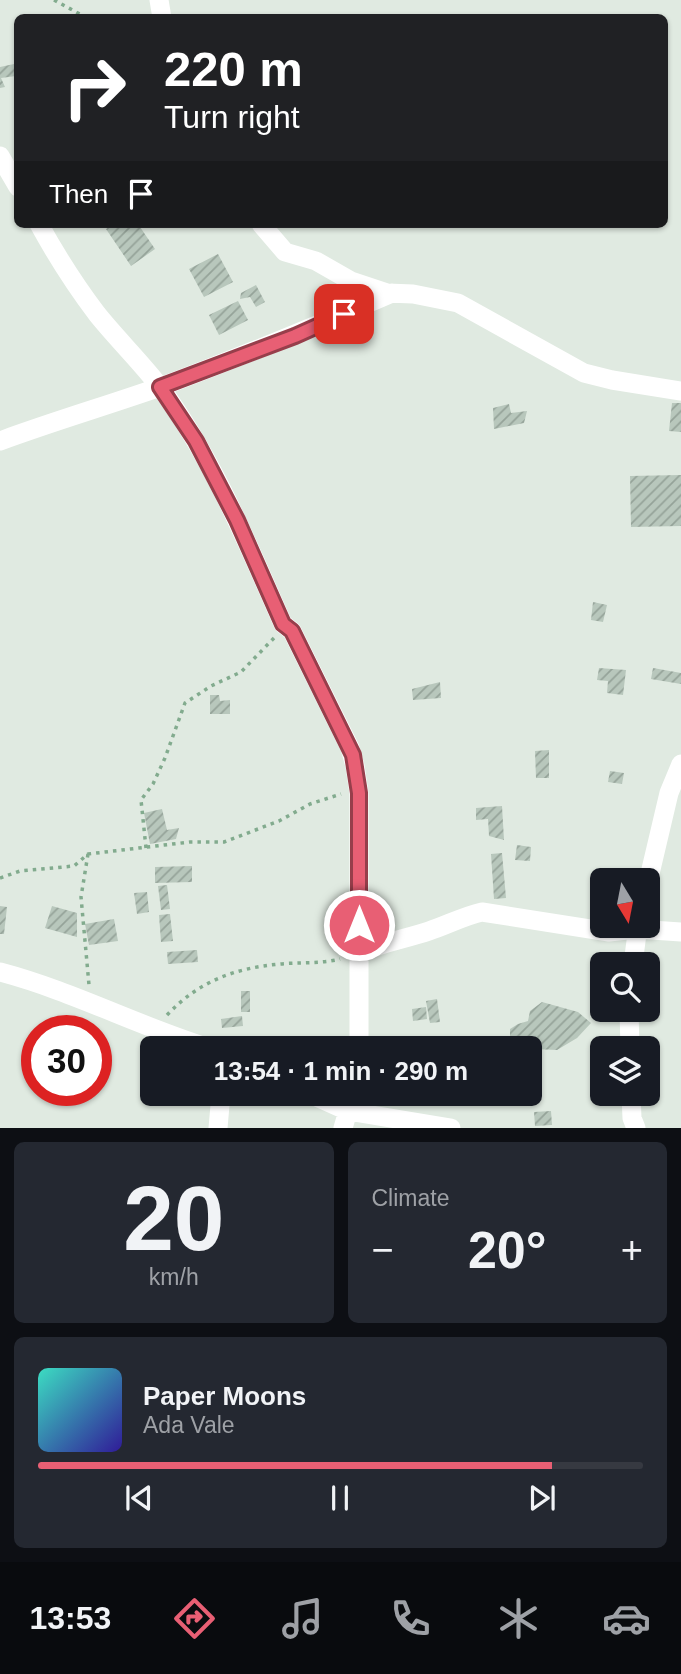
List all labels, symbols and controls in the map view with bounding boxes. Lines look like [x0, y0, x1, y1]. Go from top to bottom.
icon: right [49, 42, 140, 133]
text: 220 m [164, 42, 303, 96]
text: Turn right [164, 99, 300, 135]
icon: arrive [122, 175, 160, 213]
text: Then [49, 179, 108, 209]
pin [314, 284, 374, 344]
icon: arrive [325, 295, 363, 333]
north arrow [590, 868, 660, 938]
map controls [590, 868, 660, 1106]
position arrow [322, 888, 396, 962]
button: search [590, 952, 660, 1022]
speed limit sign: 30 [21, 1015, 112, 1106]
button: layers [590, 1036, 660, 1106]
text: 13:54 · 1 min · 290 m [214, 1056, 468, 1086]
text: 20 [123, 1168, 224, 1269]
text: Climate [372, 1185, 449, 1211]
text: 20° [468, 1221, 547, 1279]
text: − [372, 1229, 394, 1271]
text: + [621, 1229, 643, 1271]
text: km/h [149, 1264, 199, 1290]
text: Paper Moons [143, 1381, 306, 1411]
text: Ada Vale [143, 1412, 235, 1438]
icon: previous [120, 1479, 158, 1517]
icon: pause [321, 1479, 359, 1517]
icon: next [523, 1479, 561, 1517]
icon: directions [170, 1594, 219, 1643]
icon: music [278, 1594, 327, 1643]
icon: phone [386, 1594, 435, 1643]
icon: climate [494, 1594, 543, 1643]
icon: car [602, 1594, 651, 1643]
text: 13:53 [30, 1600, 111, 1636]

